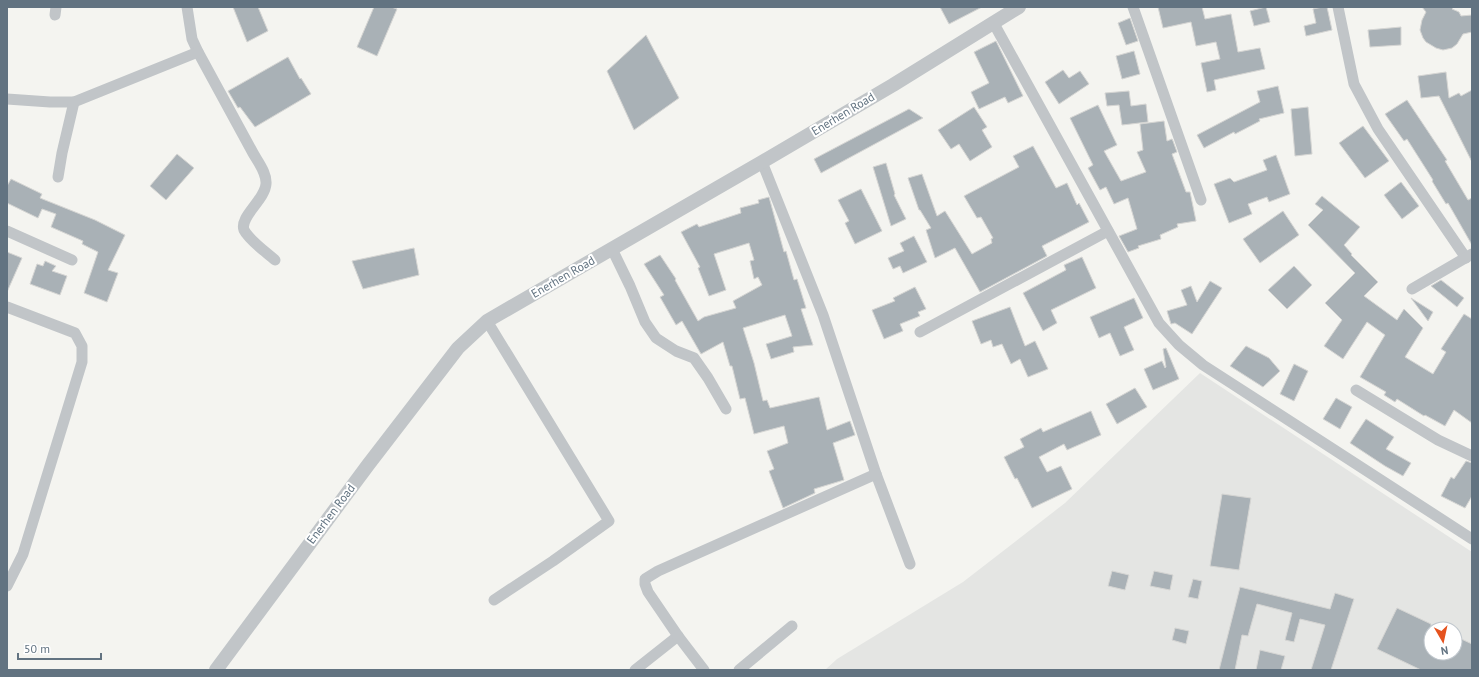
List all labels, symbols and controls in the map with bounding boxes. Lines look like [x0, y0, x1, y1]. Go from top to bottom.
street label: Enerhen Road [808, 89, 877, 138]
street label: Enerhen Road [528, 252, 597, 301]
street label: Enerhen Road [303, 481, 358, 547]
north arrow [1423, 621, 1463, 661]
scale bar [18, 635, 101, 661]
text: 50 m [24, 641, 50, 656]
text: N [1440, 643, 1449, 658]

